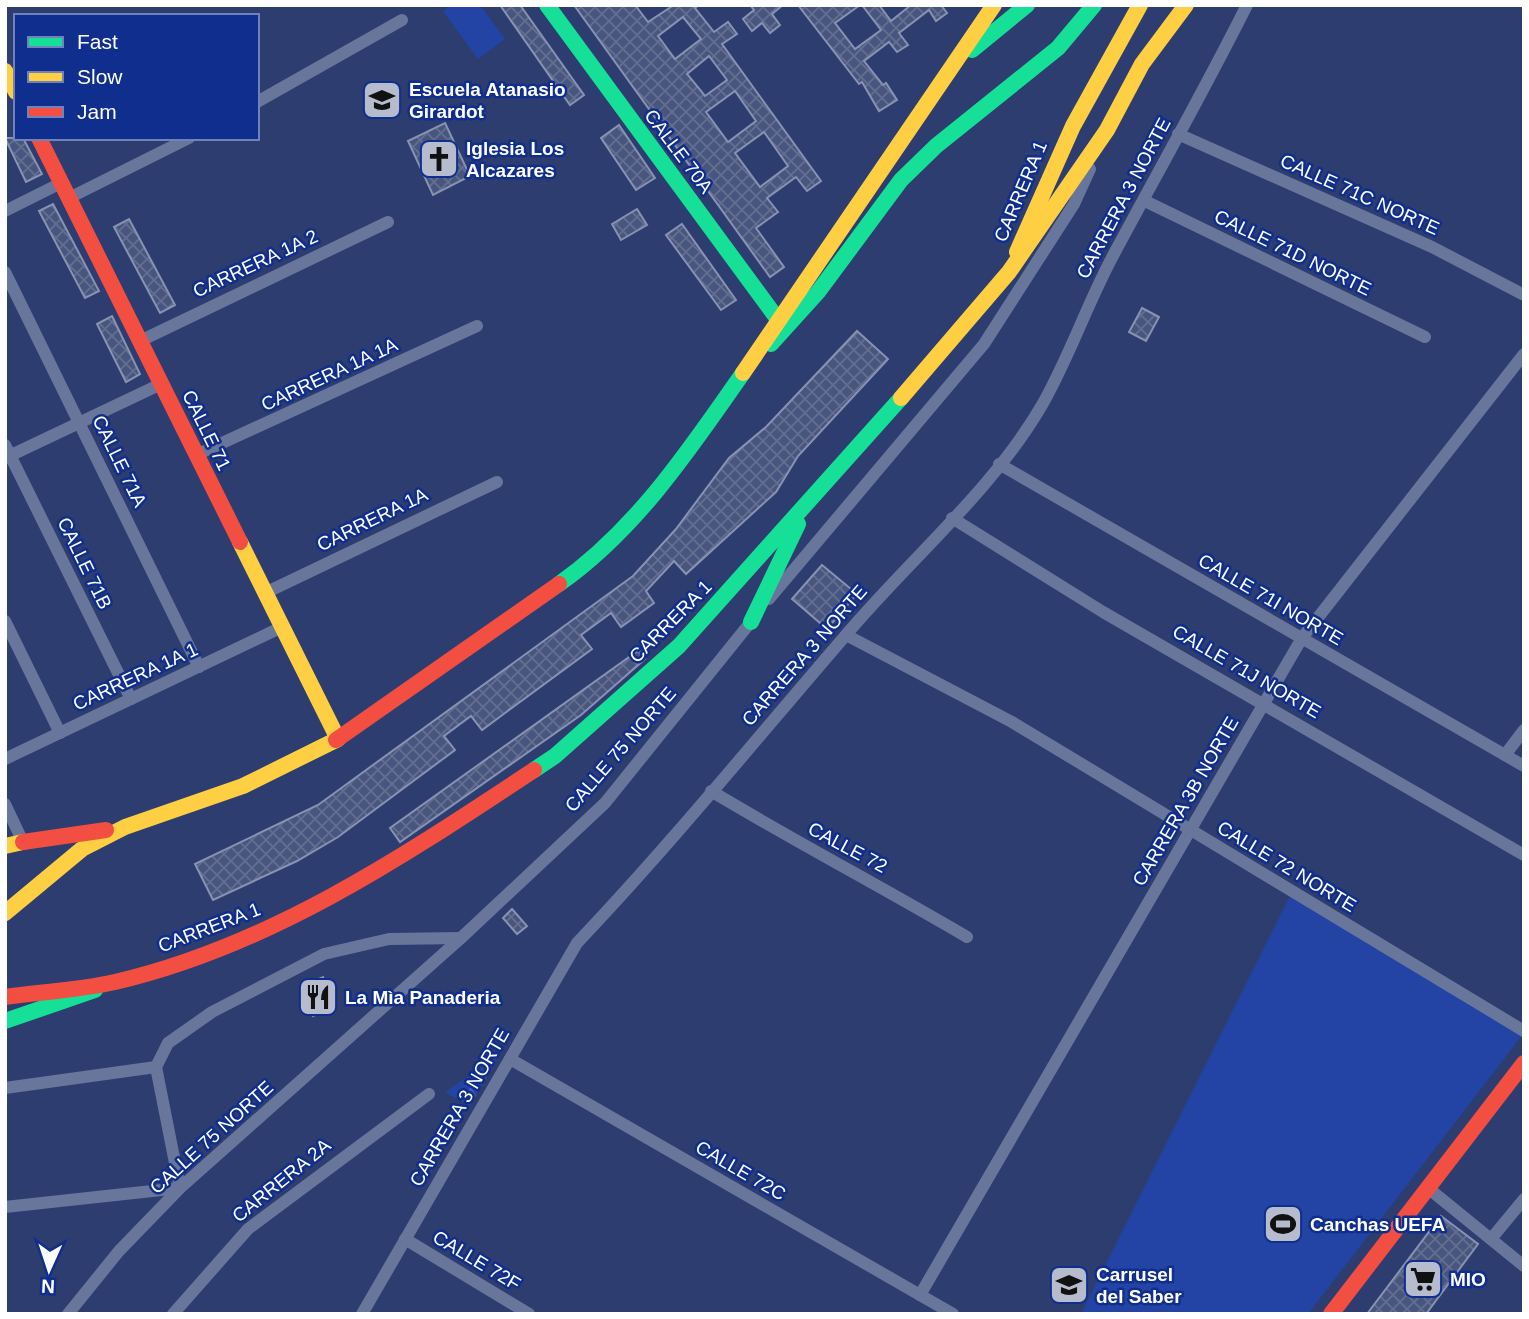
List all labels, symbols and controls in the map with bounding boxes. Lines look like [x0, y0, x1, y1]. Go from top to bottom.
legend [14, 14, 259, 140]
text: Fast [77, 30, 118, 53]
text: Slow [77, 65, 123, 88]
school or university icon: Escuela Atanasio Girardot [361, 79, 403, 121]
place label: Escuela Atanasio Girardot [409, 79, 566, 122]
text: Jam [77, 100, 117, 123]
street label: CALLE 70A [640, 105, 717, 198]
street label: CARRERA 3 NORTE [1072, 114, 1175, 282]
church icon: Iglesia Los Alcazares [418, 138, 460, 180]
place label: Iglesia Los Alcazares [466, 138, 564, 181]
street label: CARRERA 1 [990, 138, 1051, 245]
street label: CALLE 71C NORTE [1277, 150, 1443, 239]
street label: CALLE 71D NORTE [1211, 205, 1375, 300]
street label: CARRERA 1A 2 [190, 225, 321, 302]
street label: CARRERA 1A 1A [258, 334, 401, 415]
street label: CALLE 71 [178, 387, 235, 474]
street label: CALLE 71A [88, 412, 151, 511]
street label: CARRERA 1A [314, 483, 431, 555]
street label: CALLE 71B [53, 514, 116, 612]
street label: CALLE 71I NORTE [1195, 550, 1347, 649]
street label: CARRERA 1 [625, 576, 716, 667]
street label: CARRERA 3 NORTE [738, 581, 871, 730]
street label: CALLE 71J NORTE [1169, 620, 1325, 722]
street label: CARRERA 1A 1 [70, 638, 201, 715]
street label: CALLE 75 NORTE [561, 683, 680, 816]
street label: CARRERA 3B NORTE [1128, 713, 1242, 890]
street label: CALLE 72 NORTE [1214, 817, 1360, 916]
street label: CALLE 72 [805, 818, 891, 877]
street label: CARRERA 1 [155, 898, 263, 957]
restaurant icon: La Mìa Panaderia [297, 976, 339, 1018]
place label: La Mìa Panaderia [345, 987, 501, 1008]
street label: CARRERA 3 NORTE [406, 1024, 513, 1190]
street label: CALLE 75 NORTE [146, 1077, 277, 1198]
street label: CARRERA 2A [228, 1134, 335, 1226]
street label: CALLE 72C [692, 1136, 789, 1205]
sports icon: Canchas UEFA [1262, 1203, 1304, 1245]
place label: Canchas UEFA [1310, 1214, 1445, 1235]
street label: CALLE 72F [429, 1226, 524, 1295]
north arrow [14, 1235, 84, 1305]
supermarket icon: MIO [1402, 1258, 1444, 1300]
school or university icon: Carrusel del Saber [1048, 1264, 1090, 1306]
place label: Carrusel del Saber [1096, 1264, 1182, 1307]
place label: MIO [1450, 1269, 1486, 1290]
text: N [41, 1276, 56, 1297]

